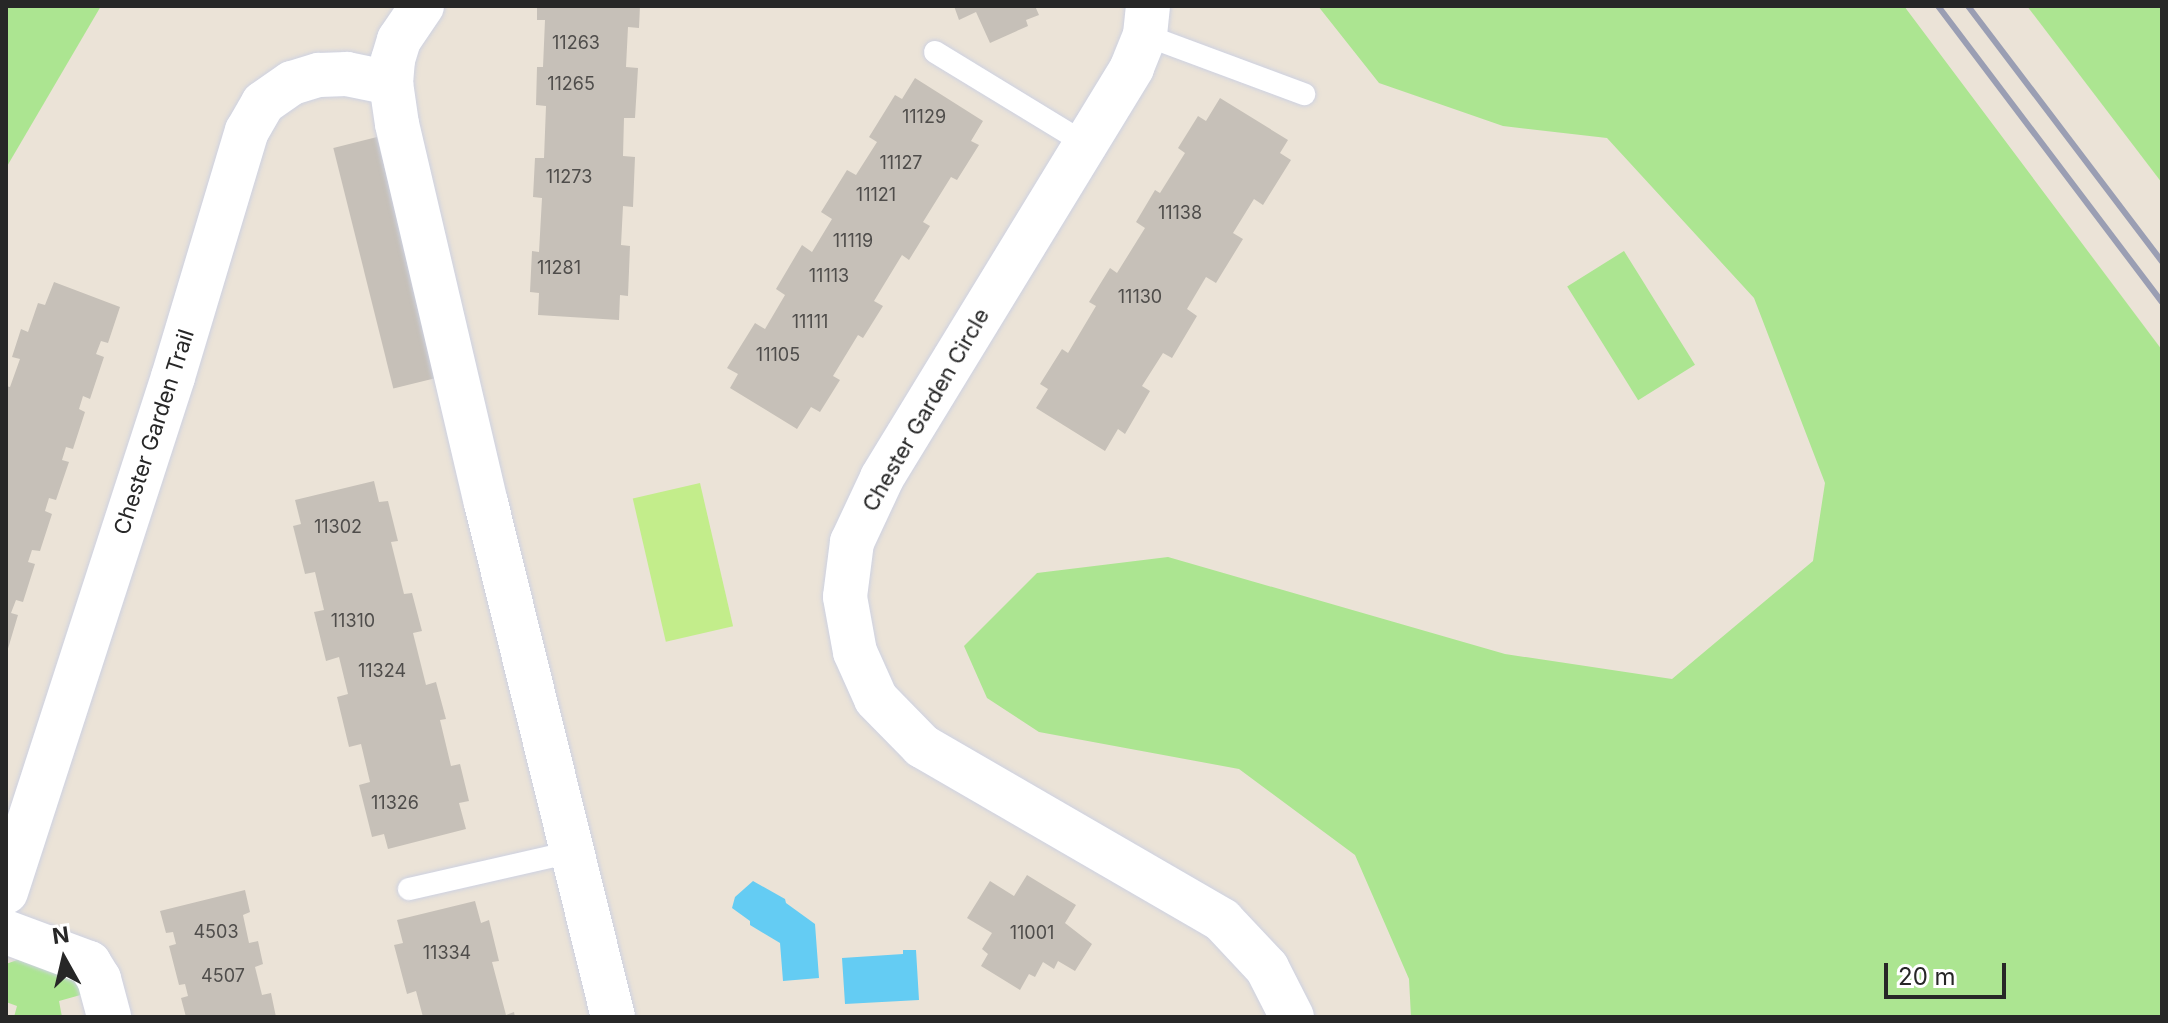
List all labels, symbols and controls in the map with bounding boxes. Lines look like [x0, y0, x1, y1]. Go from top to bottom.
house number: 11263 [552, 32, 600, 54]
house number: 11265 [547, 73, 595, 95]
house number: 11129 [902, 106, 946, 128]
house number: 11127 [879, 152, 923, 174]
house number: 11273 [546, 166, 592, 188]
house number: 11121 [856, 184, 896, 206]
house number: 11138 [1158, 202, 1202, 224]
house number: 11119 [833, 230, 873, 252]
house number: 11281 [537, 257, 581, 279]
house number: 11113 [809, 265, 849, 287]
house number: 11130 [1118, 286, 1162, 308]
street label: Chester Garden Circle [857, 304, 995, 516]
house number: 11111 [792, 311, 828, 333]
street label: Chester Garden Trail [108, 326, 200, 538]
house number: 11105 [756, 344, 800, 366]
house number: 11302 [314, 516, 362, 538]
house number: 11310 [331, 610, 375, 632]
house number: 11324 [358, 660, 406, 682]
house number: 11326 [371, 792, 419, 814]
north arrow [24, 919, 104, 999]
text: N [51, 921, 71, 949]
house number: 4503 [193, 921, 239, 943]
house number: 11001 [1010, 922, 1054, 944]
house number: 11334 [423, 942, 471, 964]
scale bar [1888, 947, 2010, 997]
text: 20 m [1898, 962, 1956, 991]
house number: 4507 [201, 965, 245, 987]

